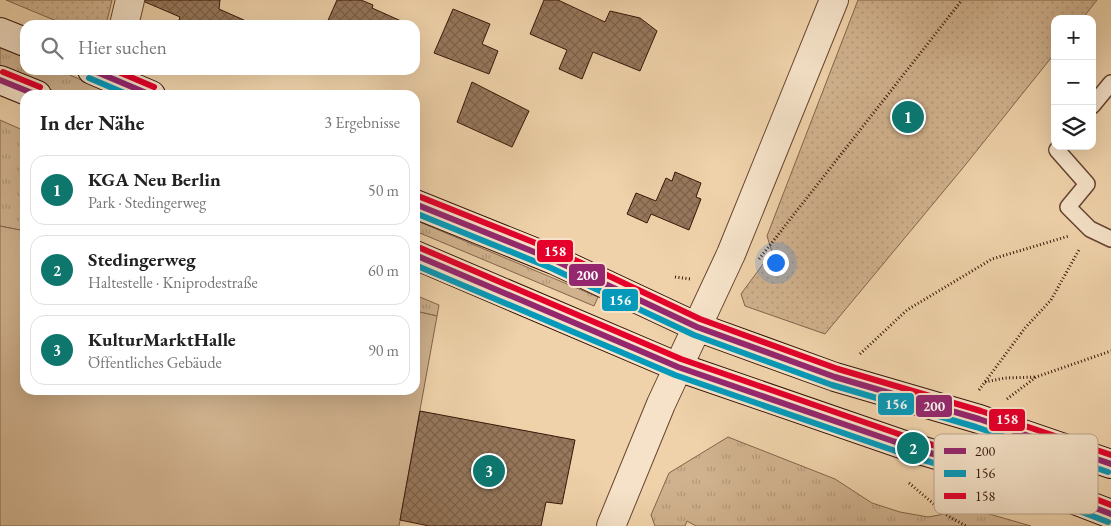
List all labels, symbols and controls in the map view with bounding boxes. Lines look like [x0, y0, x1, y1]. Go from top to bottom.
map controls [1051, 15, 1096, 150]
button: + [1051, 15, 1096, 60]
search box [20, 20, 420, 75]
icon: search [38, 34, 66, 62]
text: Hier suchen [78, 35, 167, 60]
button: − [1051, 60, 1096, 105]
pin: 1 [892, 98, 924, 136]
button: layers [1051, 105, 1096, 150]
text: In der Nähe [40, 109, 145, 136]
text: 3 Ergebnisse [324, 112, 400, 133]
text: KGA Neu Berlin [88, 167, 221, 192]
text: 1 [53, 180, 61, 201]
text: 50 m [368, 180, 399, 201]
text: Park · Stedingerweg [88, 192, 206, 213]
line badge: 158 [536, 239, 574, 263]
text: 158 [544, 242, 566, 260]
text: Stedingerweg [88, 247, 196, 272]
your location [763, 250, 789, 276]
text: 2 [53, 260, 61, 281]
text: 60 m [368, 260, 399, 281]
line badge: 200 [568, 263, 606, 287]
text: 200 [576, 266, 599, 284]
text: Haltestelle · Kniprodestraße [88, 272, 258, 293]
line badge: 156 [601, 288, 639, 312]
text: 156 [609, 291, 632, 309]
text: KulturMarktHalle [88, 327, 236, 352]
text: 3 [53, 340, 61, 361]
text: 90 m [368, 340, 399, 361]
text: Öffentliches Gebäude [88, 352, 222, 373]
line badge: 156 [877, 392, 915, 416]
line badge: 200 [915, 394, 953, 418]
text: 156 [885, 395, 908, 413]
text: 200 [923, 397, 946, 415]
line badge: 158 [988, 408, 1026, 432]
text: 158 [996, 410, 1018, 428]
pin: 2 [897, 429, 929, 467]
legend [934, 434, 1098, 514]
text: 200 [975, 442, 995, 460]
pin: 3 [473, 452, 505, 490]
text: 156 [975, 464, 995, 482]
text: 158 [975, 487, 995, 505]

